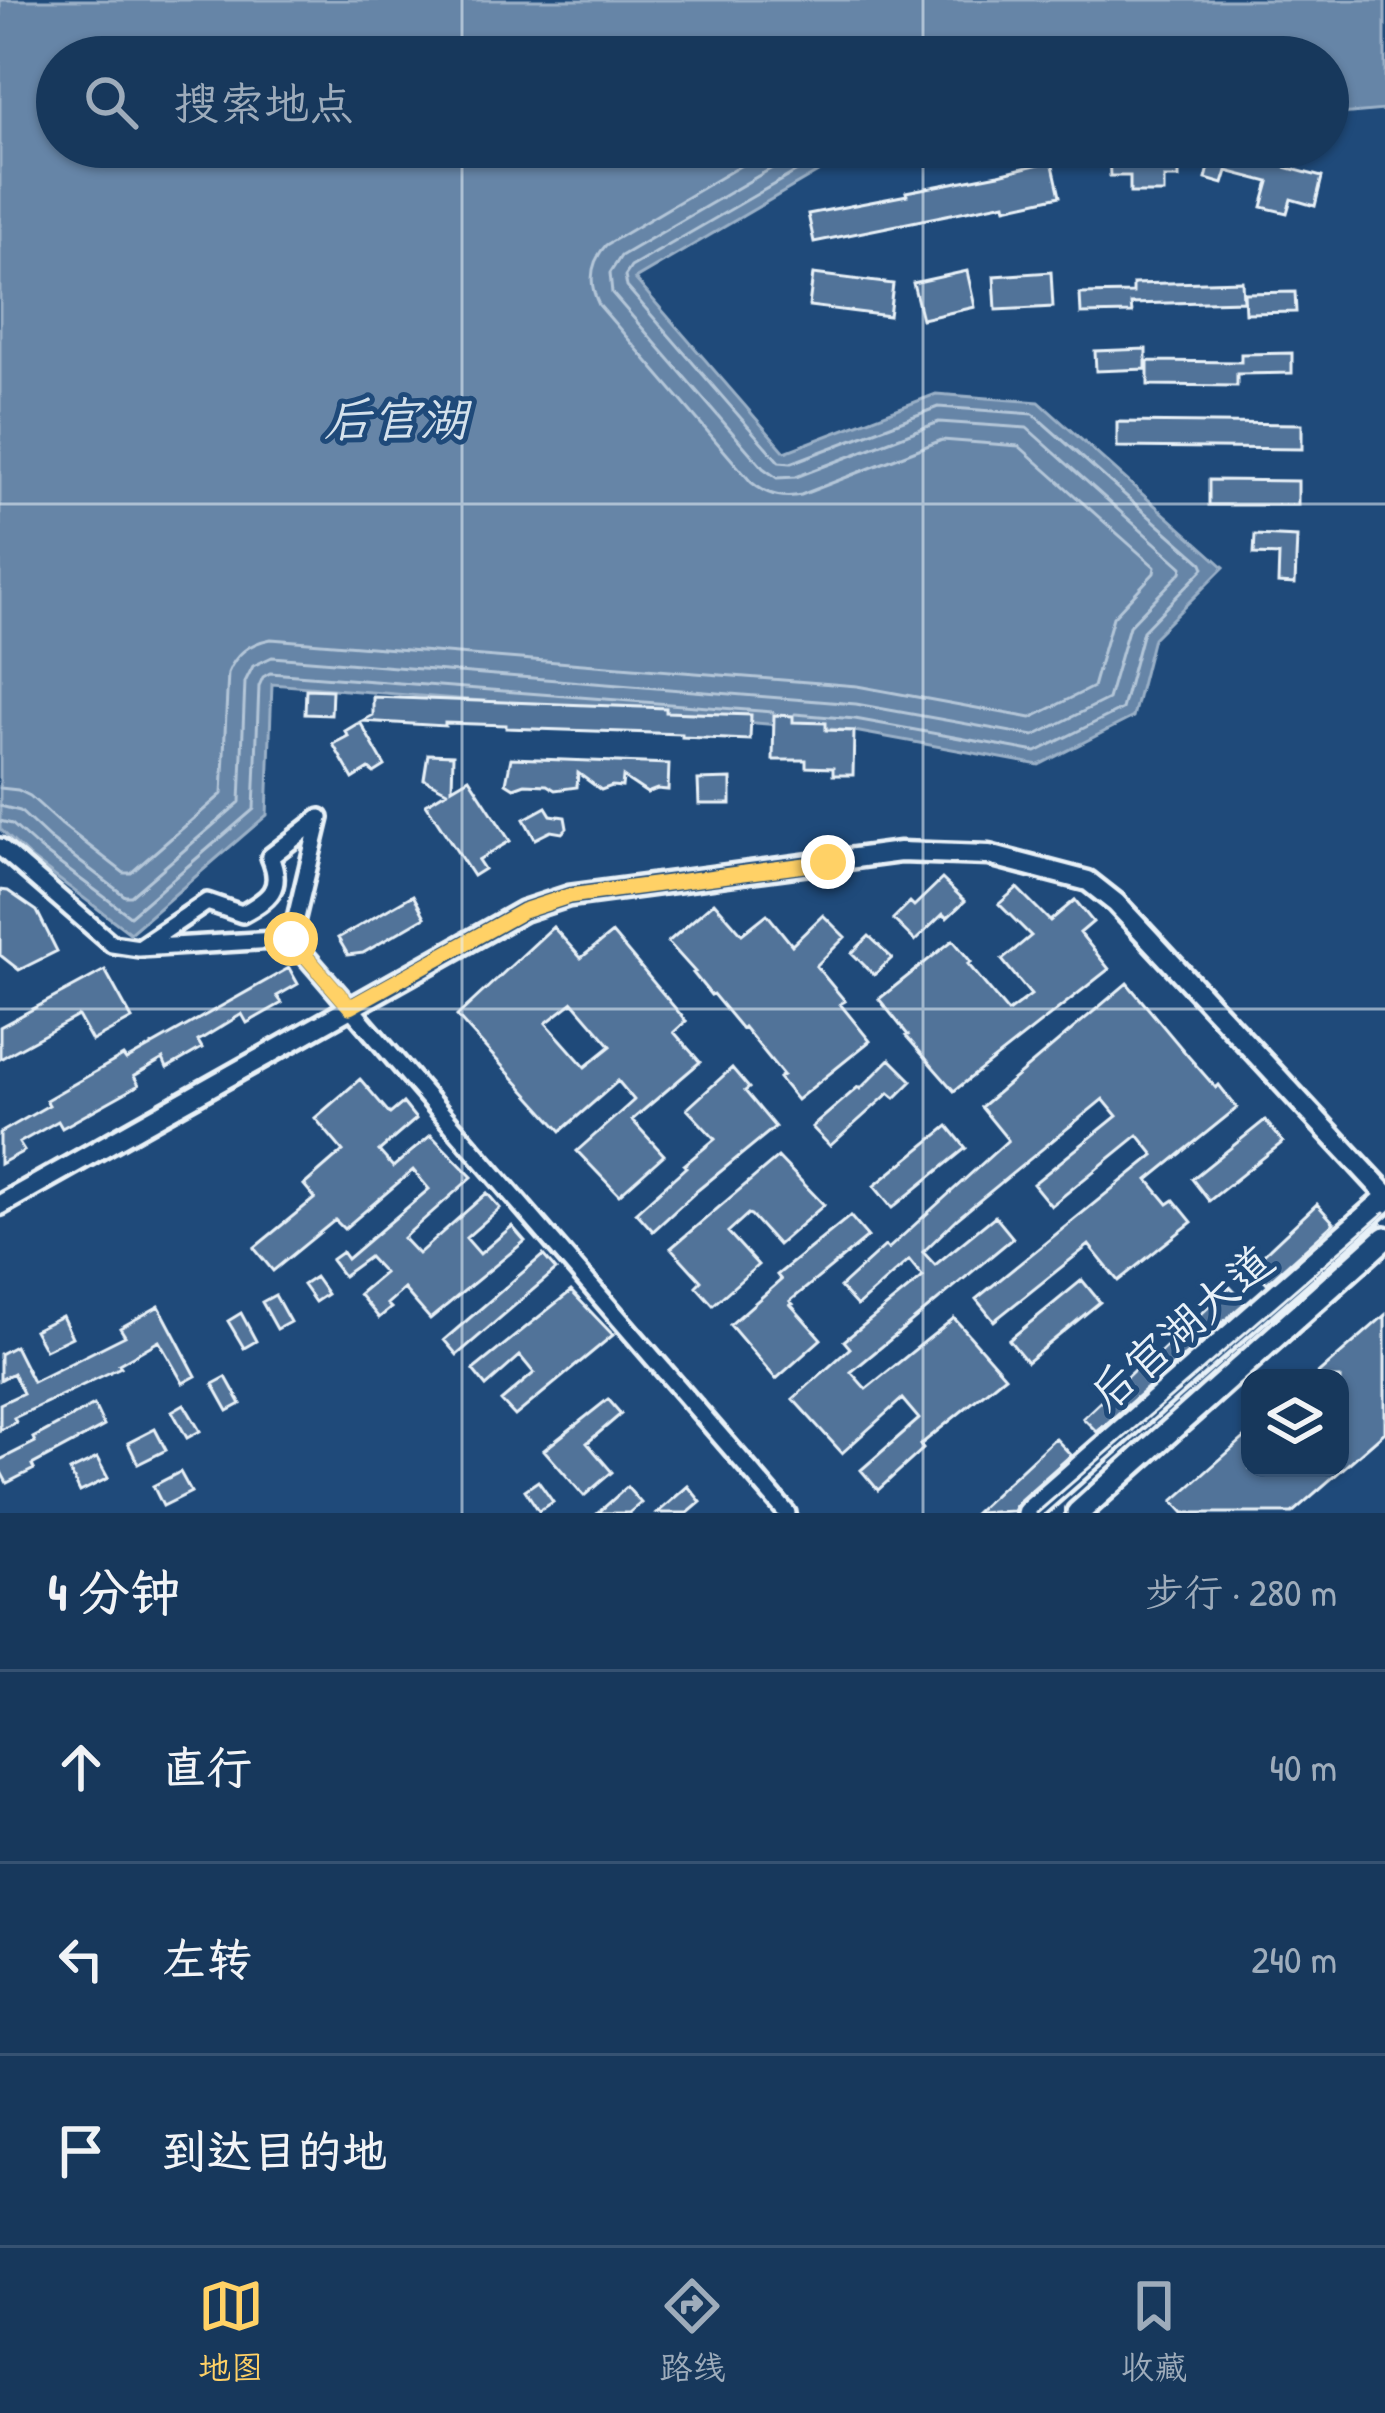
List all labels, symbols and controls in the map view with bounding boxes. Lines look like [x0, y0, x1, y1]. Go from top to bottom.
search box [36, 36, 1349, 168]
icon: search [78, 69, 144, 135]
text: 搜索地点 [174, 72, 354, 133]
water label: 后官湖 [324, 386, 473, 451]
route end [801, 835, 855, 889]
route start [264, 912, 318, 966]
street label: 后官湖大道 [1076, 1230, 1286, 1423]
map controls [1241, 1369, 1349, 1477]
button: layers [1241, 1369, 1349, 1477]
text: 4 分钟 [48, 1557, 181, 1626]
text: 步行 · 280 m [1145, 1565, 1337, 1618]
icon: ahead [48, 1734, 114, 1800]
text: 直行 [162, 1736, 252, 1797]
text: 40 m [1269, 1740, 1337, 1793]
icon: left [48, 1926, 114, 1992]
text: 左转 [162, 1928, 252, 1989]
text: 240 m [1251, 1932, 1337, 1985]
icon: arrive [48, 2118, 114, 2184]
text: 到达目的地 [162, 2120, 387, 2181]
tab: 地图 [198, 2273, 264, 2389]
tab: 路线 [659, 2273, 725, 2389]
tab: 收藏 [1121, 2273, 1187, 2389]

